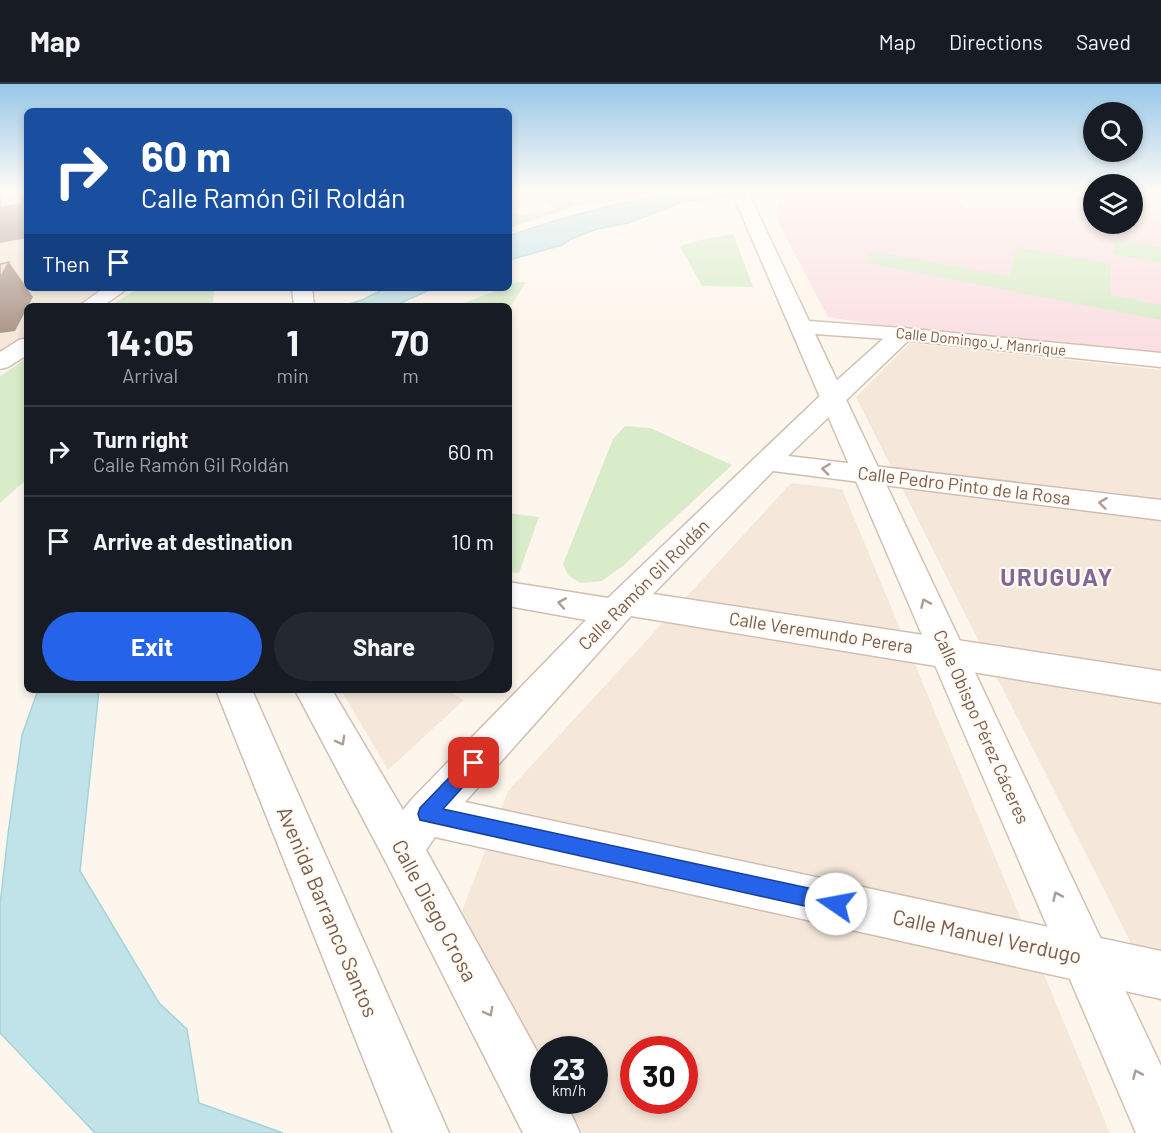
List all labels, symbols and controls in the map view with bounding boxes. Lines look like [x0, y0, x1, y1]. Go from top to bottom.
text: Map [30, 24, 81, 58]
text: Map [879, 29, 916, 54]
text: Directions [949, 29, 1043, 54]
text: Saved [1076, 29, 1131, 54]
map controls [1083, 102, 1143, 234]
button: search [1083, 102, 1143, 162]
text: 60 m [141, 130, 231, 180]
icon: right [42, 132, 120, 210]
button: layers [1083, 174, 1143, 234]
text: Calle Ramón Gil Roldán [141, 181, 406, 213]
icon: arrive [102, 246, 135, 279]
text: Then [42, 250, 90, 276]
text: 14:05 [106, 320, 194, 363]
text: 1 [286, 320, 299, 363]
text: 70 [391, 320, 430, 363]
street label: Calle Domingo J. Manrique [895, 323, 1067, 359]
text: Arrival [122, 363, 178, 387]
text: min [276, 363, 309, 387]
text: m [402, 363, 419, 387]
text: Turn right [93, 426, 188, 452]
icon: right [42, 435, 75, 468]
text: 60 m [448, 438, 494, 464]
text: Calle Ramón Gil Roldán [93, 452, 289, 476]
street label: Calle Pedro Pinto de la Rosa [856, 461, 1072, 509]
one-way arrow [821, 463, 831, 476]
one-way arrow [1098, 497, 1108, 510]
street label: Calle Ramón Gil Roldán [573, 514, 713, 654]
icon: arrive [42, 525, 75, 558]
text: Arrive at destination [93, 528, 292, 554]
text: 10 m [451, 528, 494, 554]
district label: URUGUAY [1000, 562, 1114, 591]
one-way arrow [557, 597, 567, 610]
one-way arrow [920, 599, 932, 610]
street label: Calle Veremundo Perera [728, 607, 915, 657]
button: Exit [42, 612, 262, 681]
button: Share [274, 612, 494, 681]
street label: Calle Obispo Pérez Cáceres [929, 626, 1035, 827]
one-way arrow [334, 735, 346, 745]
pin [448, 737, 499, 788]
icon: arrive [457, 746, 490, 779]
street label: Avenida Barranco Santos [273, 802, 384, 1021]
street label: Calle Diego Crosa [387, 835, 483, 986]
position arrow [804, 872, 868, 936]
one-way arrow [1052, 891, 1064, 902]
street label: Calle Manuel Verdugo [891, 903, 1084, 968]
one-way arrow [481, 1006, 493, 1017]
speed limit sign: 30 [620, 1036, 698, 1114]
text: 23 [553, 1050, 585, 1086]
one-way arrow [1132, 1069, 1144, 1080]
text: km/h [552, 1081, 586, 1099]

